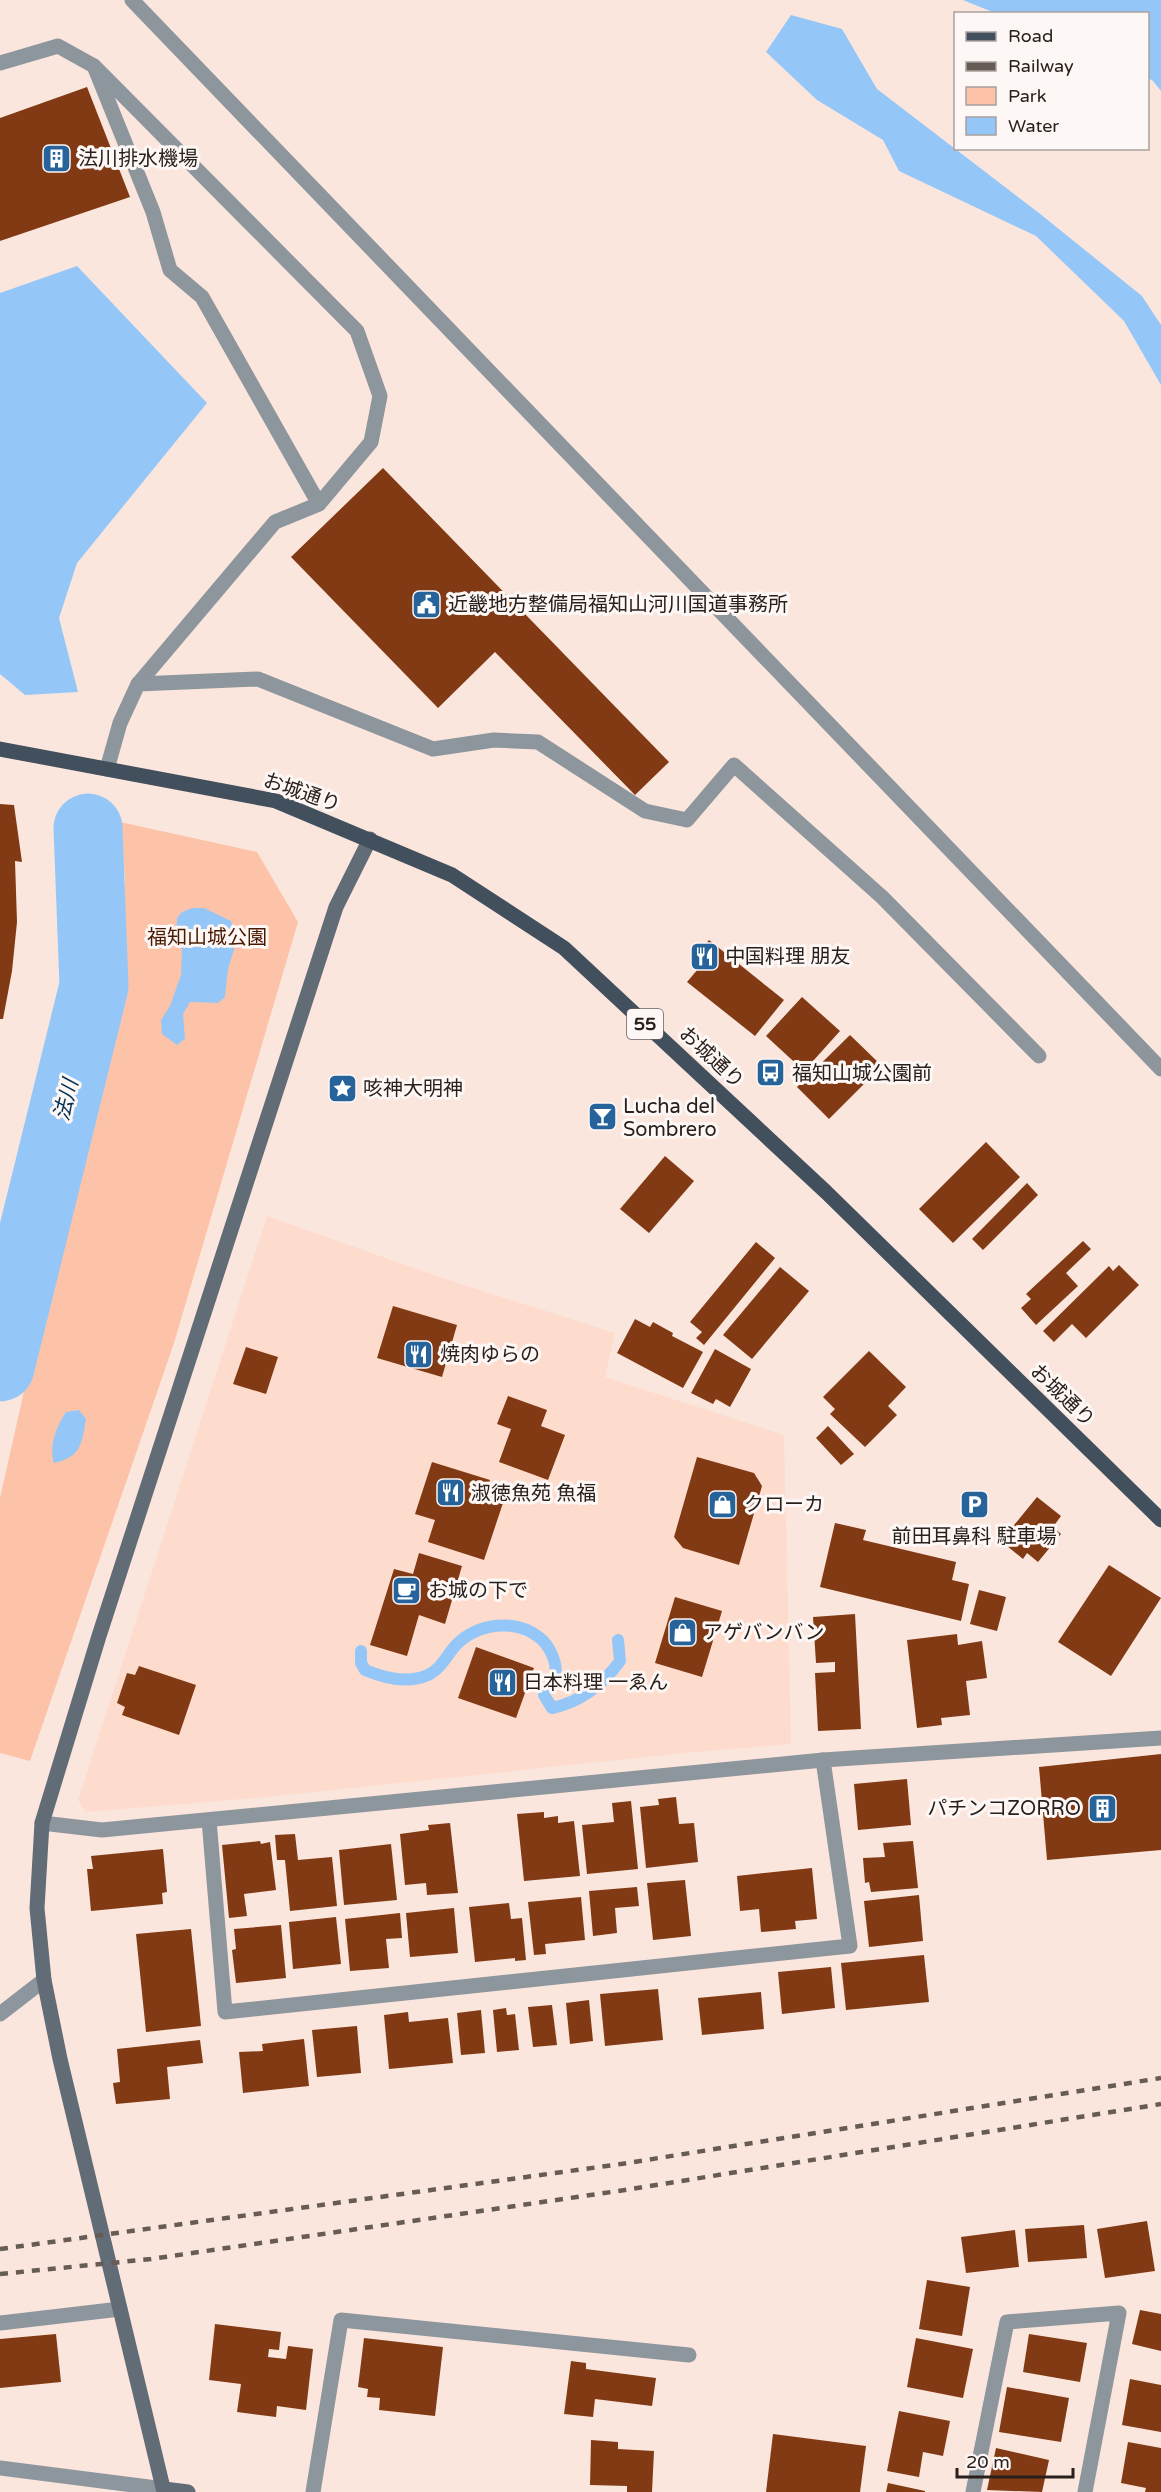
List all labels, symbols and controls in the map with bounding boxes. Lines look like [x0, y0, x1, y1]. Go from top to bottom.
legend [954, 12, 1149, 150]
text: Road [1008, 25, 1053, 47]
text: Railway [1008, 55, 1074, 77]
text: Park [1008, 85, 1047, 107]
text: Water [1008, 115, 1059, 137]
building icon: 法川排水機場 [41, 142, 73, 174]
place label: 法川排水機場 [78, 147, 198, 171]
public building icon: 近畿地方整備局福知山河川国道事務所 [411, 588, 443, 620]
place label: 近畿地方整備局福知山河川国道事務所 [448, 593, 788, 617]
street label: お城通り [260, 769, 343, 817]
park label: 福知山城公園 [147, 926, 267, 950]
restaurant icon: 中国料理 朋友 [688, 940, 720, 972]
place label: 中国料理 朋友 [725, 945, 850, 969]
road number: 55 [627, 1009, 663, 1039]
street label: お城通り [674, 1022, 749, 1094]
bus stop icon: 福知山城公園前 [755, 1057, 787, 1089]
place label: 福知山城公園前 [792, 1062, 932, 1086]
place icon: 咳神大明神 [326, 1072, 358, 1104]
water label: 法川 [49, 1075, 84, 1124]
place label: 咳神大明神 [363, 1077, 463, 1101]
place label: Lucha del Sombrero [623, 1095, 717, 1142]
bar icon: Lucha del Sombrero [586, 1101, 618, 1133]
restaurant icon: 焼肉ゆらの [403, 1338, 435, 1370]
place label: 焼肉ゆらの [440, 1343, 540, 1367]
street label: お城通り [1025, 1359, 1099, 1432]
restaurant icon: 淑徳魚苑 魚福 [434, 1477, 466, 1509]
place label: 淑徳魚苑 魚福 [471, 1482, 596, 1506]
shop icon: クローカ [707, 1488, 739, 1520]
parking icon: 前田耳鼻科 駐車場 [958, 1489, 990, 1521]
place label: クローカ [744, 1493, 824, 1517]
place label: 前田耳鼻科 駐車場 [891, 1525, 1057, 1549]
cafe icon: お城の下で [391, 1574, 423, 1606]
place label: お城の下で [428, 1579, 528, 1603]
shop icon: アゲバンバン [666, 1616, 698, 1648]
place label: アゲバンバン [703, 1621, 825, 1645]
restaurant icon: 日本料理 一ゑん [486, 1666, 518, 1698]
place label: 日本料理 一ゑん [523, 1671, 668, 1695]
building icon: パチンコZORRO [1086, 1792, 1118, 1824]
place label: パチンコZORRO [927, 1797, 1081, 1821]
scale bar [957, 2441, 1072, 2479]
text: 20 m [966, 2451, 1010, 2473]

